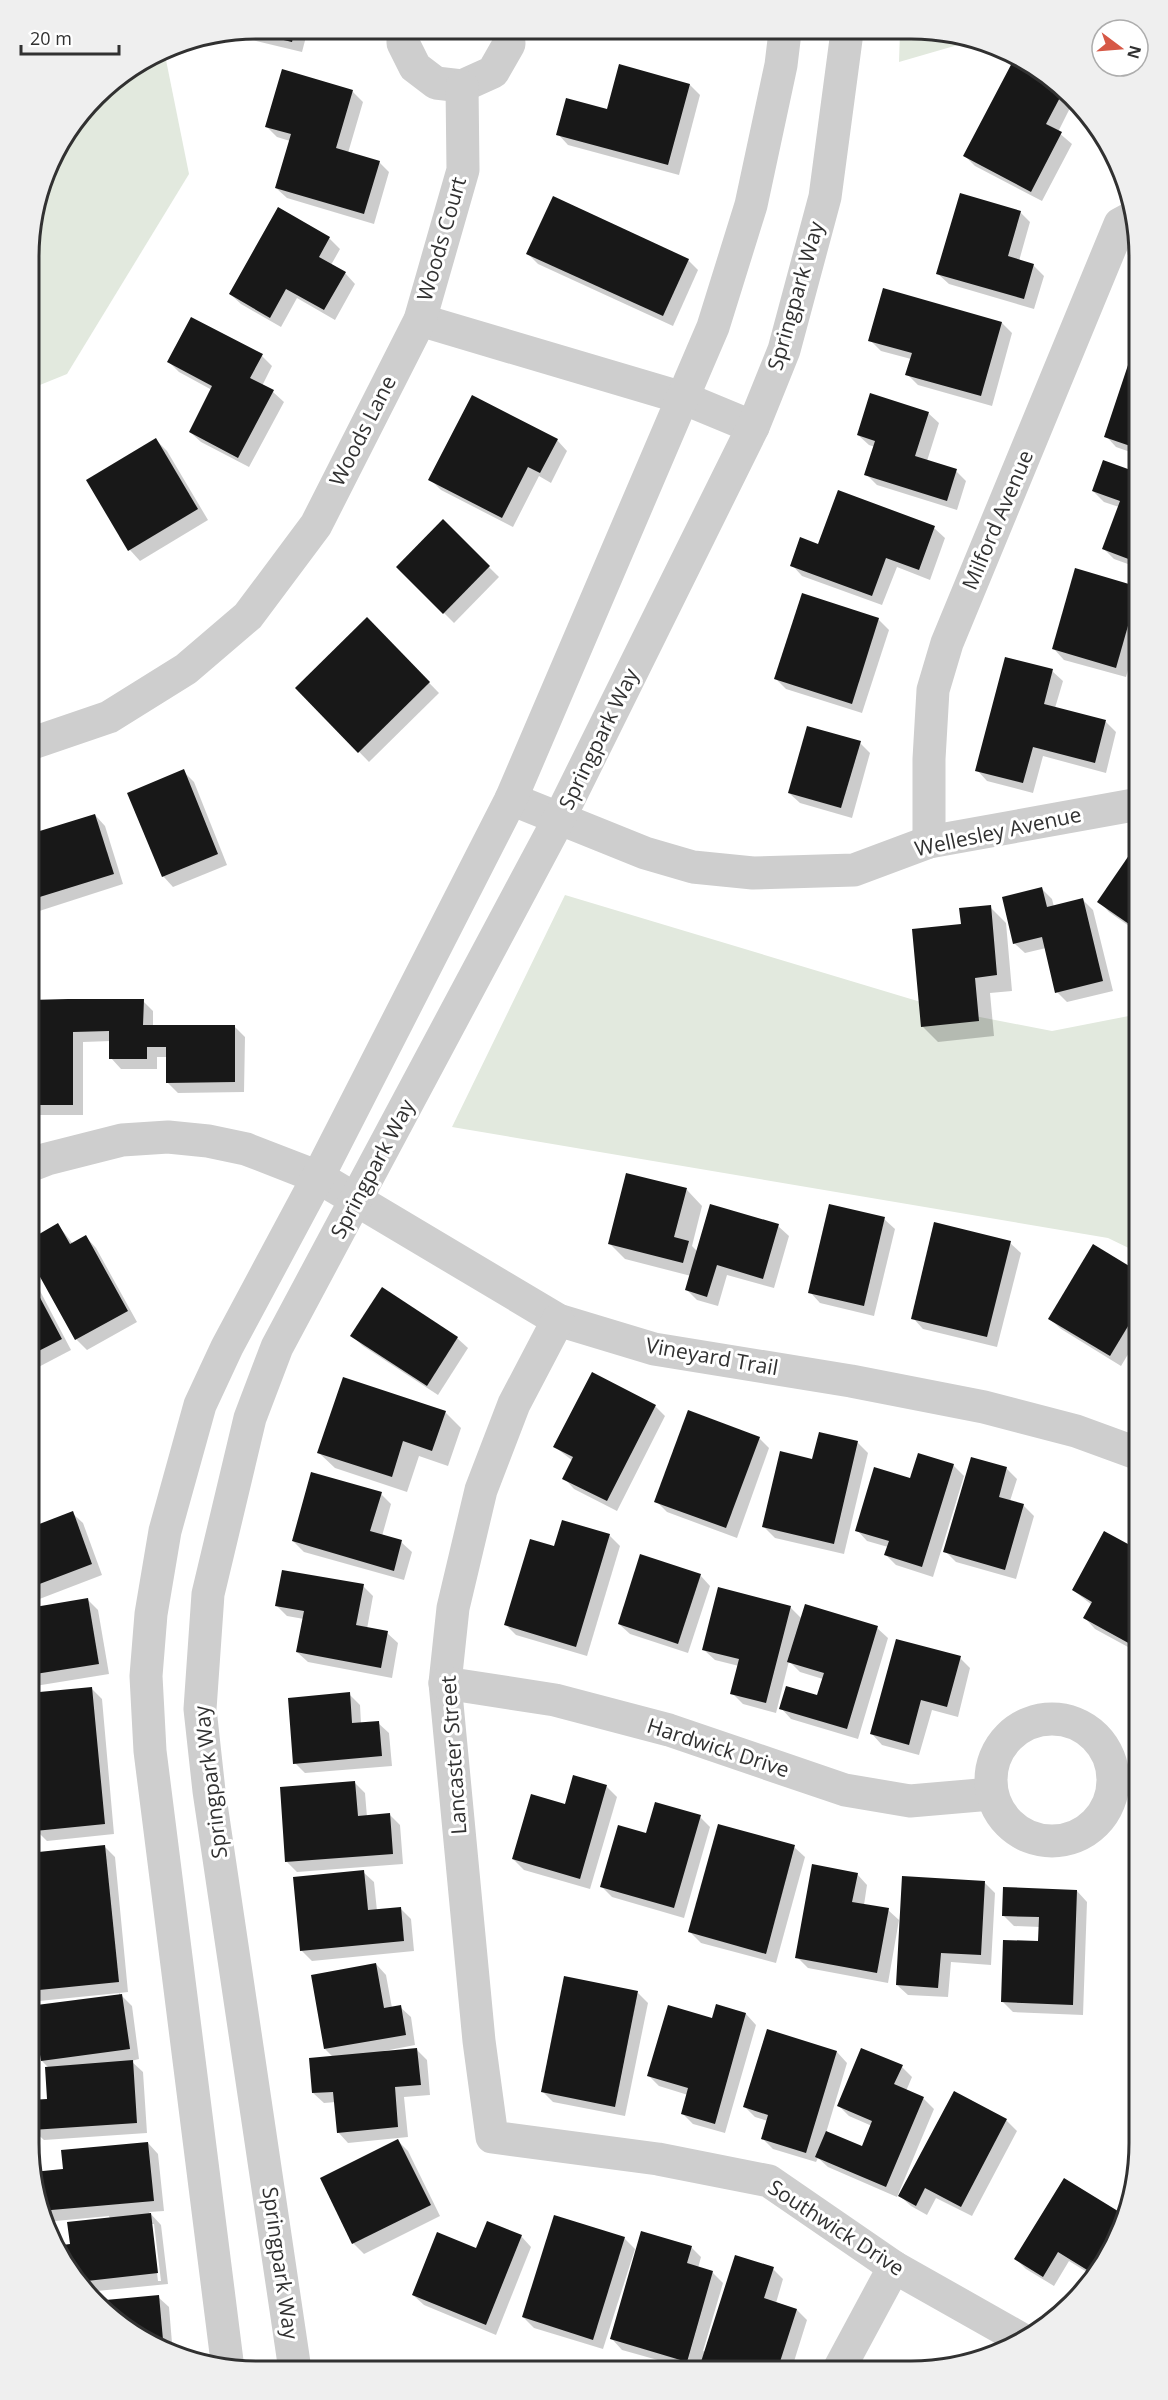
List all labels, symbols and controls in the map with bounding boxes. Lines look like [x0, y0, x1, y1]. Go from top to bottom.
scale bar [21, 18, 118, 56]
north arrow [1090, 18, 1150, 78]
text: 20 m [30, 26, 72, 50]
text: N [1122, 43, 1147, 61]
street label: Woods Court [410, 173, 472, 304]
street label: Springpark Way [760, 218, 830, 373]
street label: Woods Lane [322, 371, 402, 490]
street label: Milford Avenue [955, 445, 1039, 594]
street label: Springpark Way [552, 663, 645, 814]
street label: Wellesley Avenue [912, 800, 1084, 862]
street label: Springpark Way [324, 1094, 421, 1243]
street label: Vineyard Trail [644, 1331, 781, 1381]
street label: Lancaster Street [433, 1675, 473, 1835]
street label: Springpark Way [187, 1704, 233, 1860]
street label: Hardwick Drive [644, 1711, 793, 1783]
street label: Southwick Drive [763, 2173, 910, 2282]
street label: Springpark Way [256, 2185, 306, 2341]

